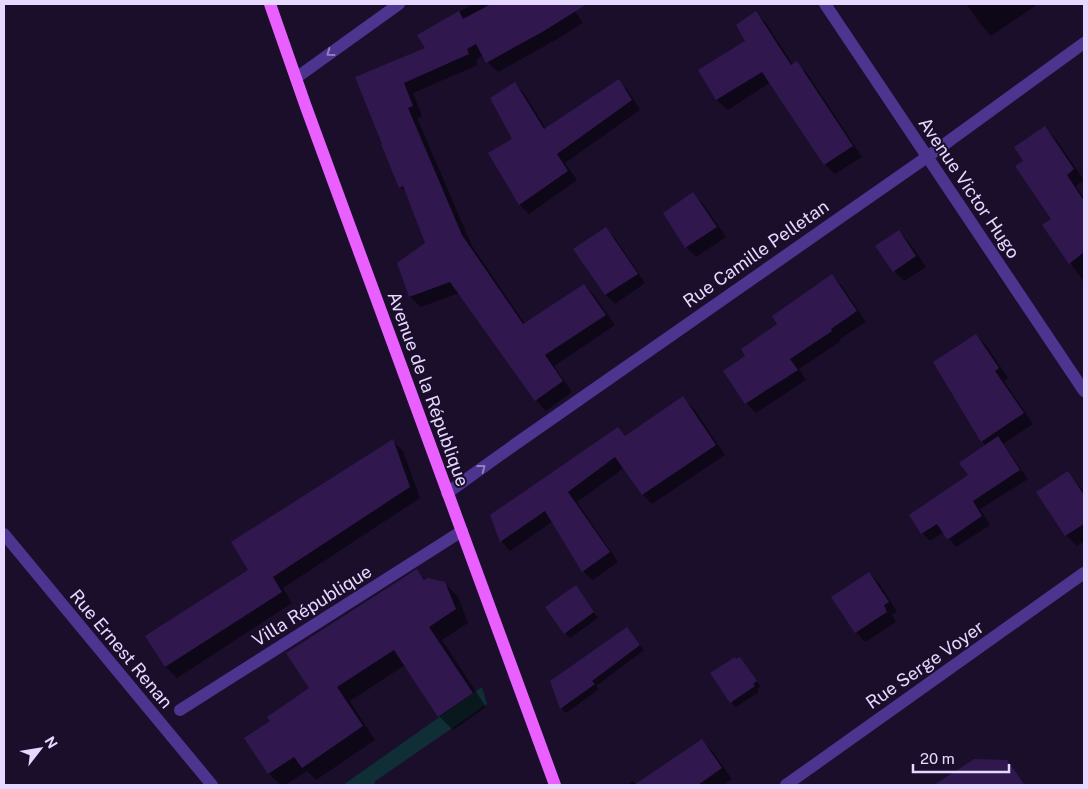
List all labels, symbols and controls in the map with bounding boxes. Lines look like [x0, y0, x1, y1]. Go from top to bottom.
one-way arrow [326, 47, 336, 56]
street label: Avenue Victor Hugo [915, 113, 1024, 262]
street label: Rue Camille Pelletan [679, 195, 832, 312]
street label: Avenue de la République [383, 288, 474, 489]
one-way arrow [476, 465, 486, 474]
street label: Villa République [248, 560, 375, 651]
street label: Rue Ernest Renan [66, 585, 177, 712]
street label: Rue Serge Voyer [862, 616, 988, 713]
north arrow [15, 724, 65, 774]
text: N [41, 733, 61, 751]
scale bar [913, 742, 1009, 774]
text: 20 m [920, 750, 955, 767]

